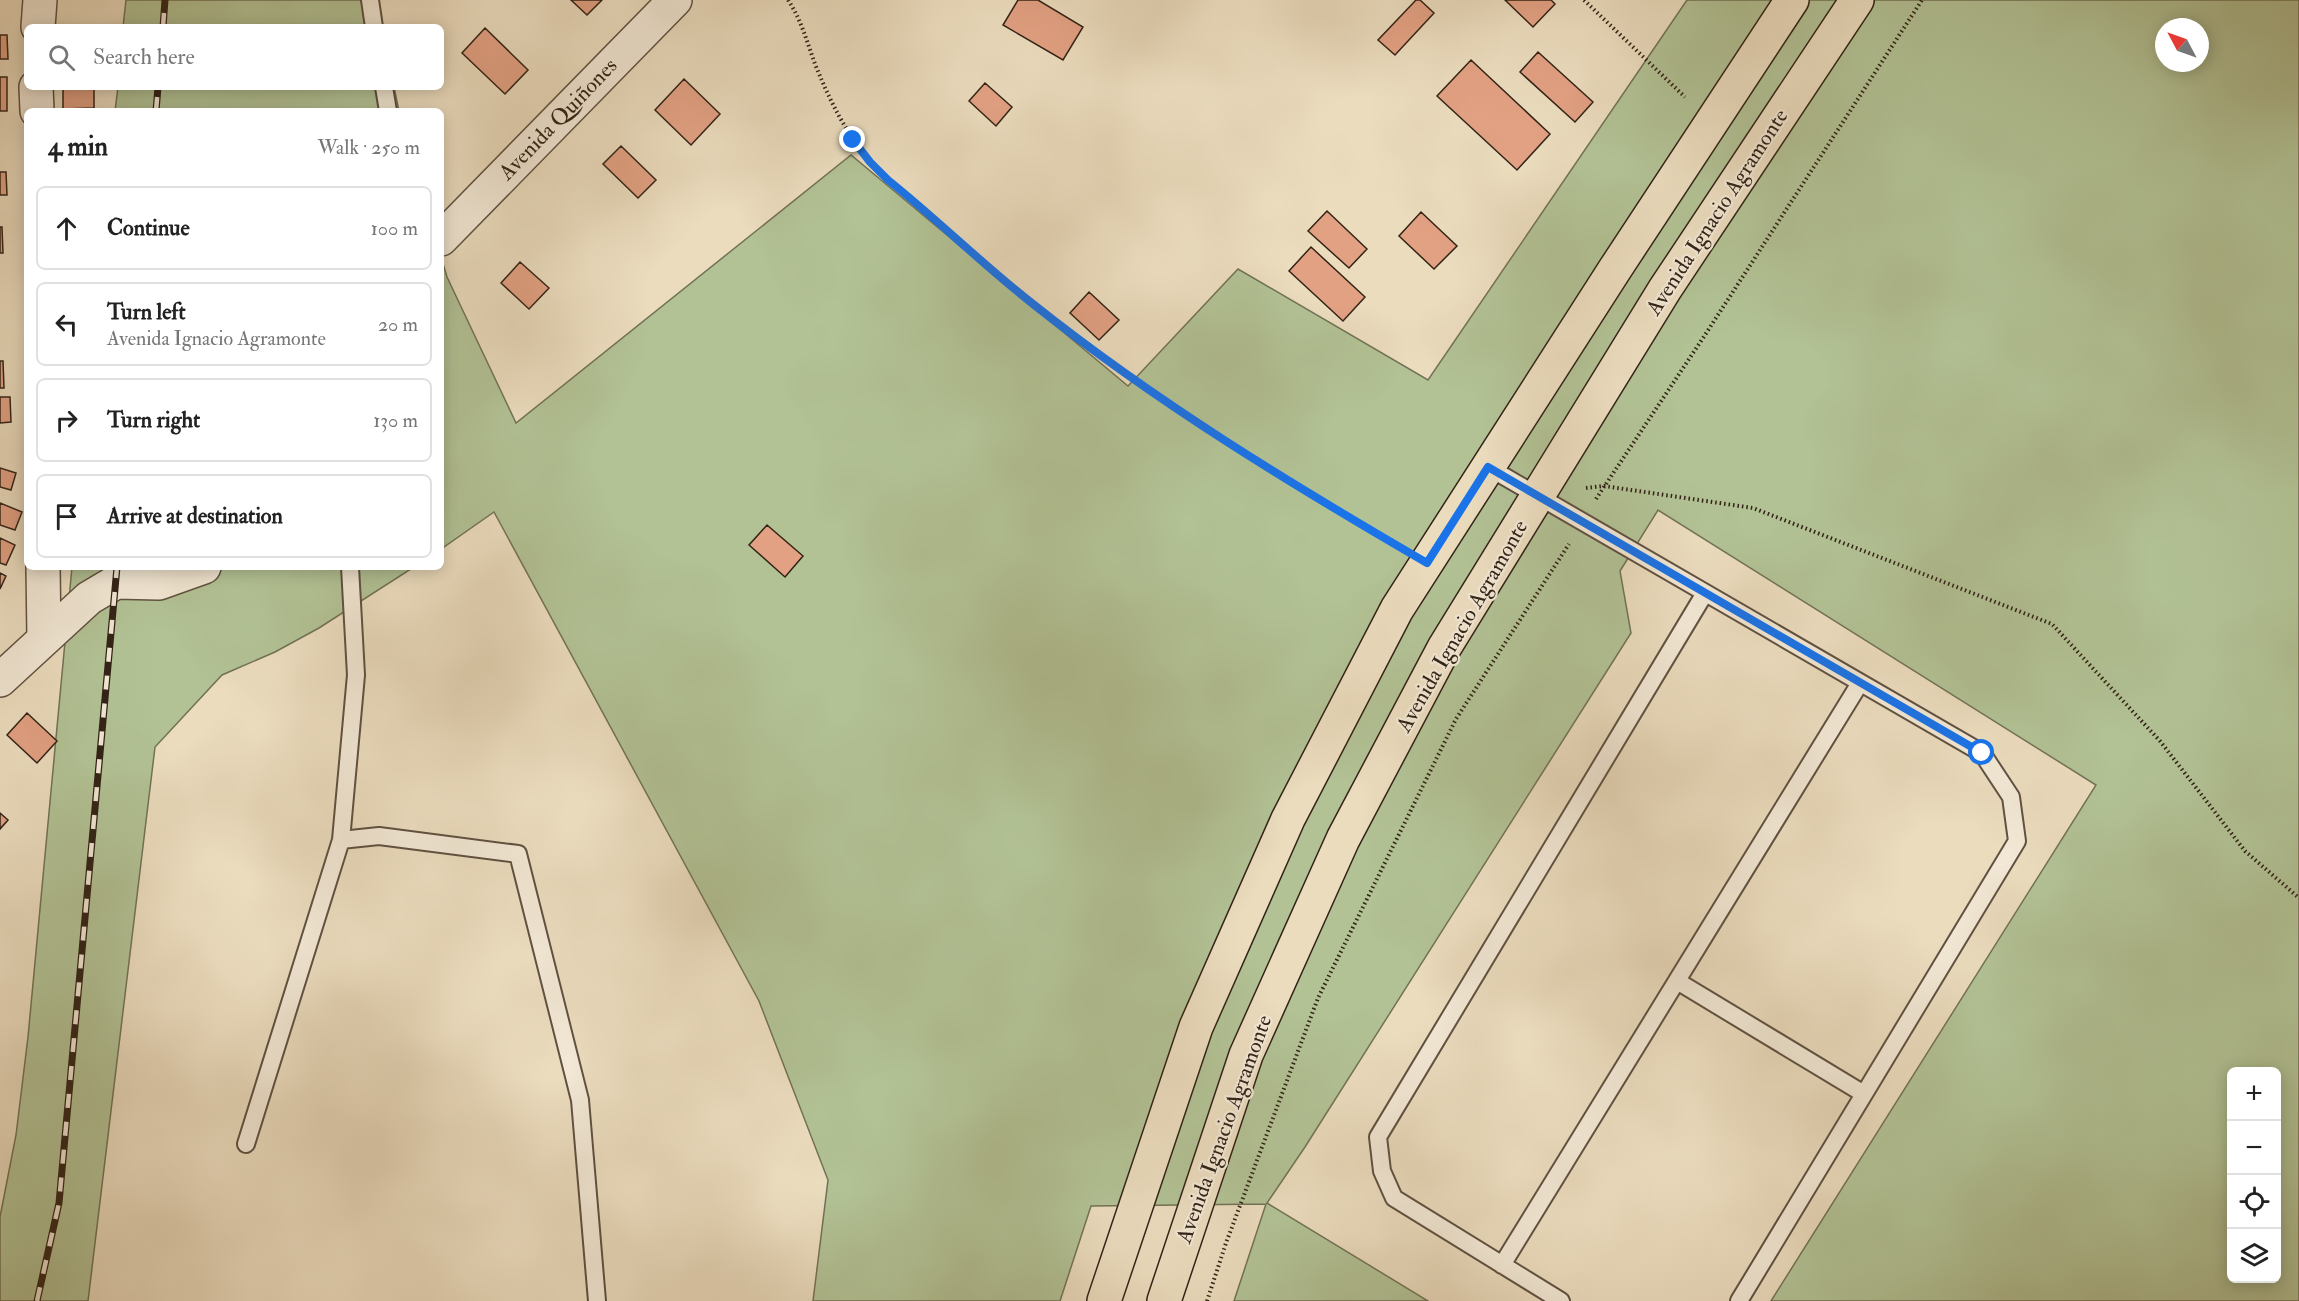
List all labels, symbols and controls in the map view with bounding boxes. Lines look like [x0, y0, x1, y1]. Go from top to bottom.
north arrow [2155, 18, 2209, 72]
search box [24, 24, 444, 90]
icon: search [45, 41, 78, 74]
text: Search here [93, 43, 195, 71]
street label: Avenida Quiñones [492, 52, 623, 187]
street label: Avenida Ignacio Agramonte [1639, 103, 1794, 321]
route end [839, 126, 865, 152]
text: 4 min [48, 131, 108, 163]
text: Walk · 250 m [317, 135, 420, 160]
icon: ahead [50, 212, 83, 245]
text: Continue [107, 214, 190, 242]
text: 100 m [371, 216, 418, 241]
text: Turn left [107, 298, 186, 326]
icon: left [50, 308, 83, 341]
text: 20 m [378, 312, 418, 337]
text: Avenida Ignacio Agramonte [107, 326, 326, 351]
icon: right [50, 404, 83, 437]
text: Turn right [107, 406, 200, 434]
text: 130 m [373, 408, 418, 433]
icon: arrive [50, 500, 83, 533]
text: Arrive at destination [107, 502, 283, 530]
street label: Avenida Ignacio Agramonte [1389, 515, 1534, 738]
route start [1968, 739, 1994, 765]
street label: Avenida Ignacio Agramonte [1169, 1011, 1278, 1248]
map controls [2227, 1067, 2281, 1283]
button: + [2227, 1067, 2281, 1121]
button: − [2227, 1121, 2281, 1175]
button: locate [2227, 1175, 2281, 1229]
button: layers [2227, 1229, 2281, 1283]

